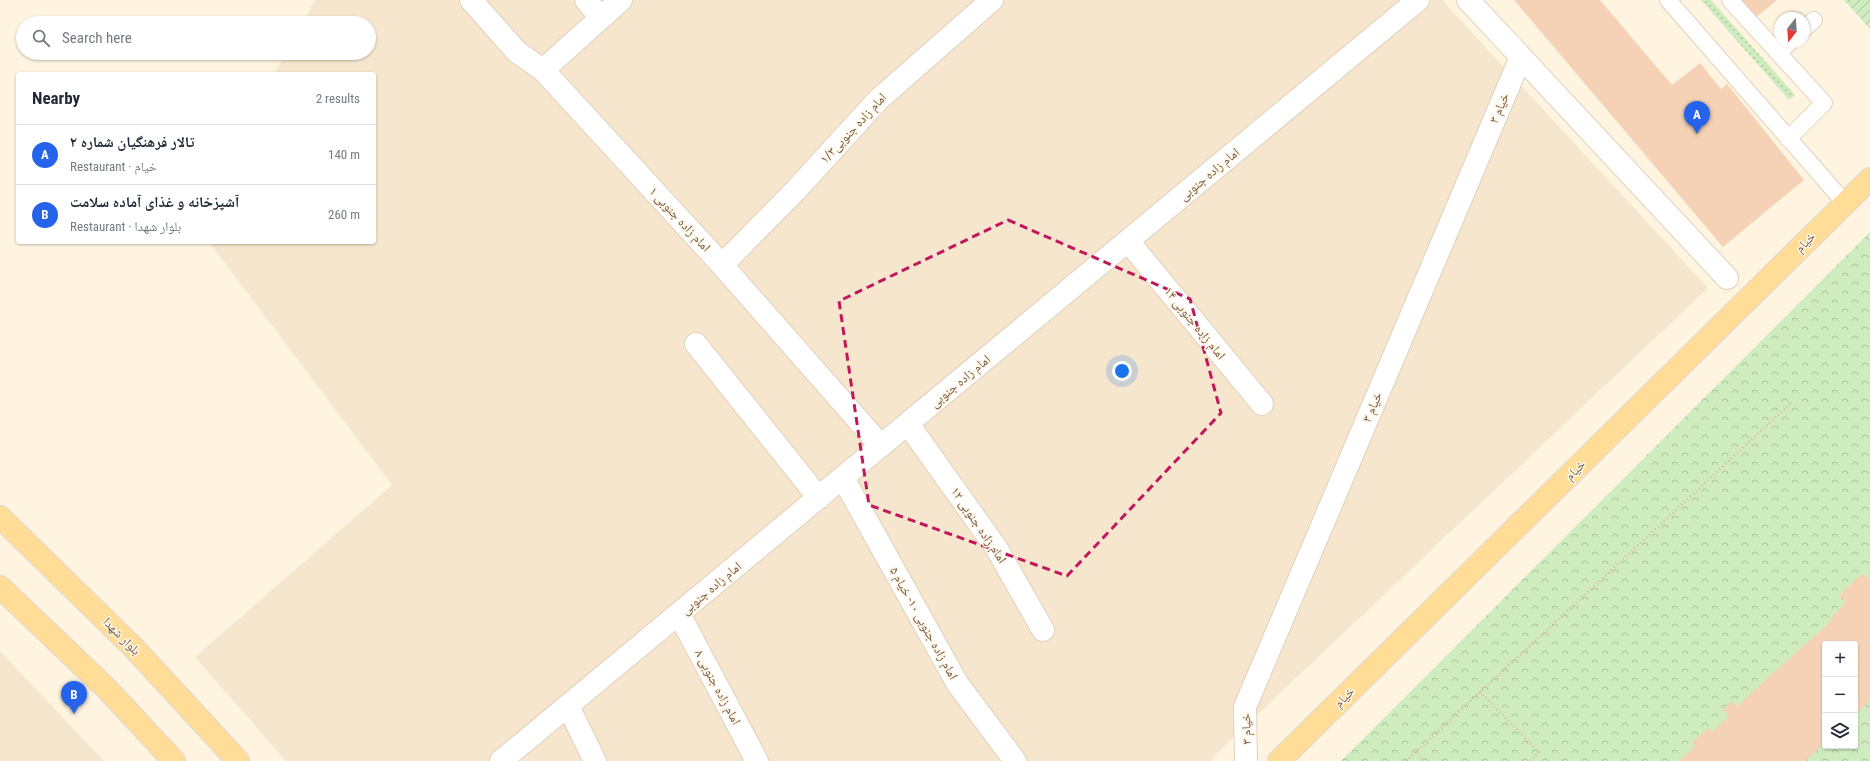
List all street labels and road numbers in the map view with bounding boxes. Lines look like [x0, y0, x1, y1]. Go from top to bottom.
street label: امام زاده جنوبی۱/۳ [817, 90, 890, 167]
street label: خیام ۳ [1486, 91, 1513, 126]
street label: امام زاده جنوبی [1176, 144, 1243, 204]
street label: امام زاده جنوبی ۱ [646, 184, 714, 255]
street label: خیام [1792, 229, 1819, 256]
street label: امام زاده جنوبی ۱۴ [1160, 284, 1229, 363]
street label: امام زاده جنوبی [927, 351, 994, 411]
street label: خیام ۳ [1359, 390, 1386, 425]
street label: خیام [1562, 457, 1589, 484]
street label: امام زاده جنوبی ۱۲ [947, 484, 1010, 567]
street label: امام زاده جنوبی [678, 558, 745, 618]
street label: امام زاده جنوبی ۱۰- خیام ۵ [886, 564, 961, 682]
street label: بلوار شهدا [99, 614, 144, 659]
street label: امام زاده جنوبی ۸ [691, 647, 744, 728]
street label: خیام [1331, 684, 1358, 711]
street label: خیام ۳ [1238, 713, 1255, 745]

